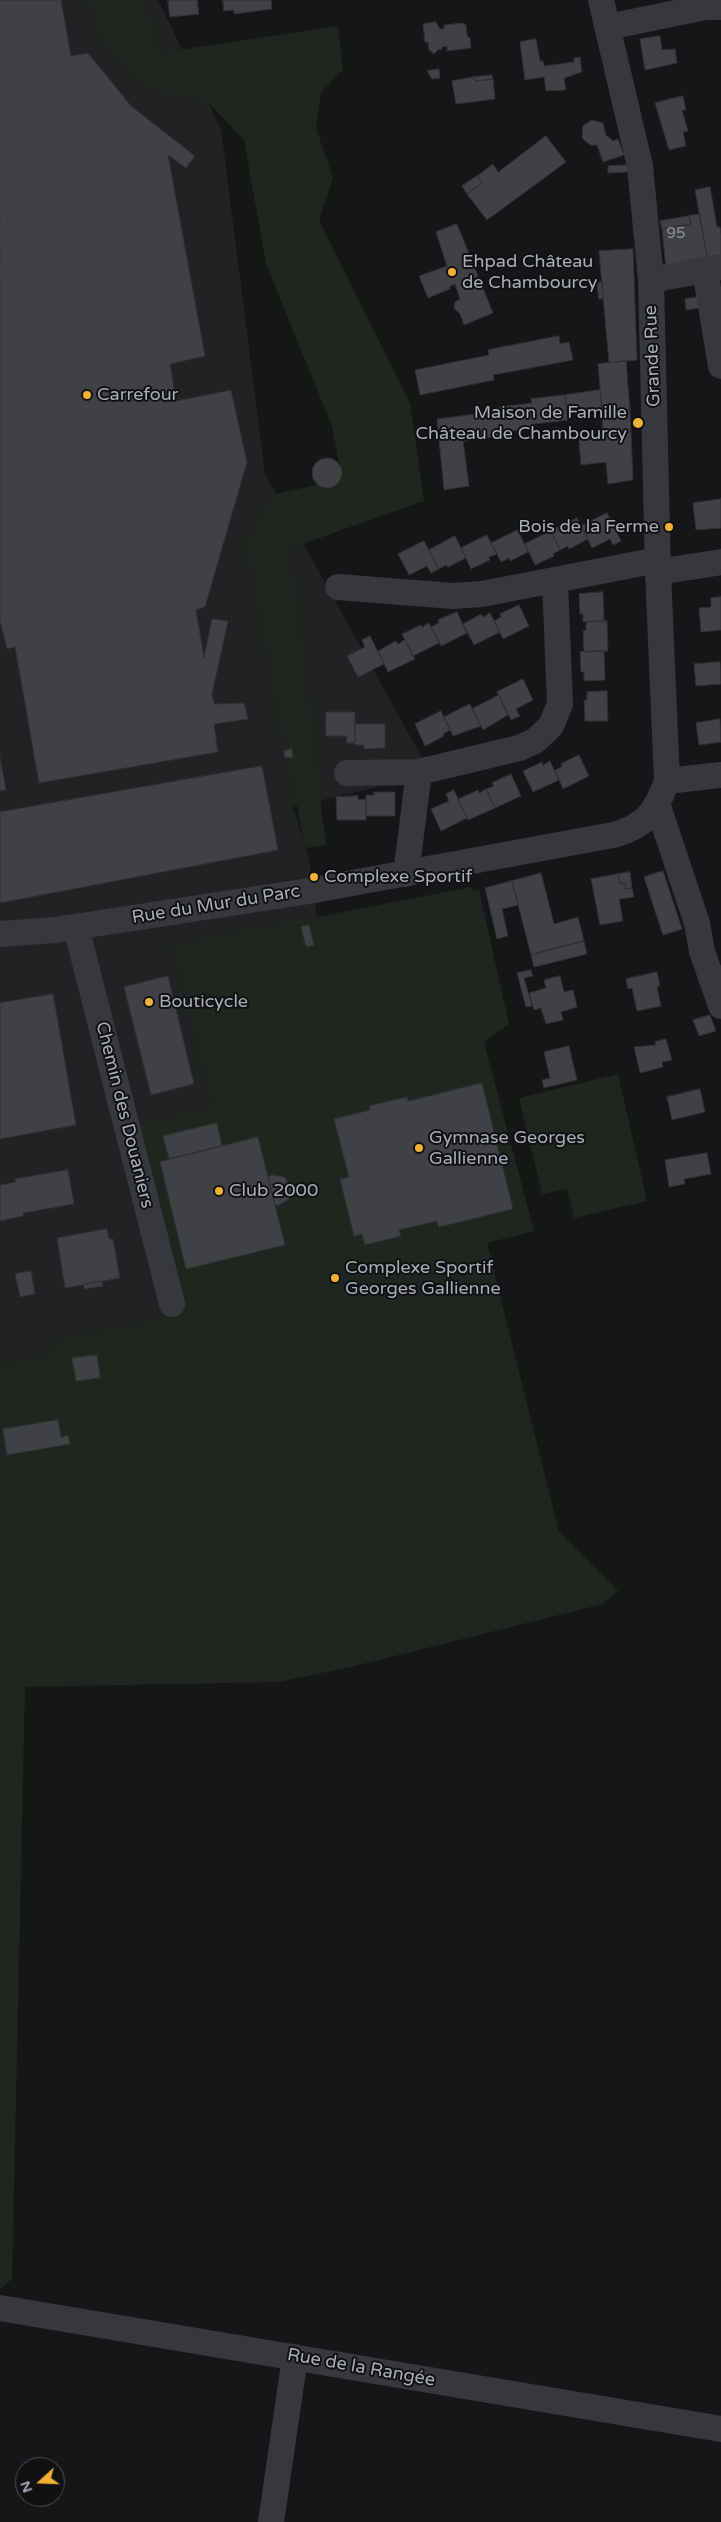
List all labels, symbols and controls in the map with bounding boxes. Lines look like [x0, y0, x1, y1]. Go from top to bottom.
house number: 95 [667, 225, 685, 243]
place label: Ehpad Château de Chambourcy [462, 251, 597, 294]
marker: Ehpad Château de Chambourcy [446, 266, 458, 278]
street label: Grande Rue [640, 305, 666, 407]
place label: Carrefour [97, 384, 178, 406]
marker: Carrefour [81, 389, 93, 401]
place label: Maison de Famille Château de Chambourcy [416, 402, 627, 444]
marker: Maison de Famille Château de Chambourcy [631, 416, 645, 430]
place label: Bois de la Ferme [518, 516, 659, 538]
marker: Bois de la Ferme [663, 521, 675, 533]
place label: Complexe Sportif [324, 866, 472, 888]
marker: Complexe Sportif [308, 871, 320, 883]
street label: Rue du Mur du Parc [130, 881, 302, 929]
place label: Bouticycle [159, 991, 248, 1013]
marker: Bouticycle [143, 996, 155, 1008]
street label: Chemin des Douaniers [90, 1019, 158, 1211]
place label: Gymnase Georges Gallienne [429, 1127, 585, 1170]
marker: Gymnase Georges Gallienne [413, 1142, 425, 1154]
place label: Club 2000 [229, 1180, 318, 1202]
marker: Club 2000 [213, 1185, 225, 1197]
place label: Complexe Sportif Georges Gallienne [345, 1257, 501, 1300]
marker: Complexe Sportif Georges Gallienne [329, 1272, 341, 1284]
street label: Rue de la Rangée [285, 2344, 437, 2392]
north arrow [15, 2457, 65, 2507]
text: N [16, 2479, 36, 2495]

